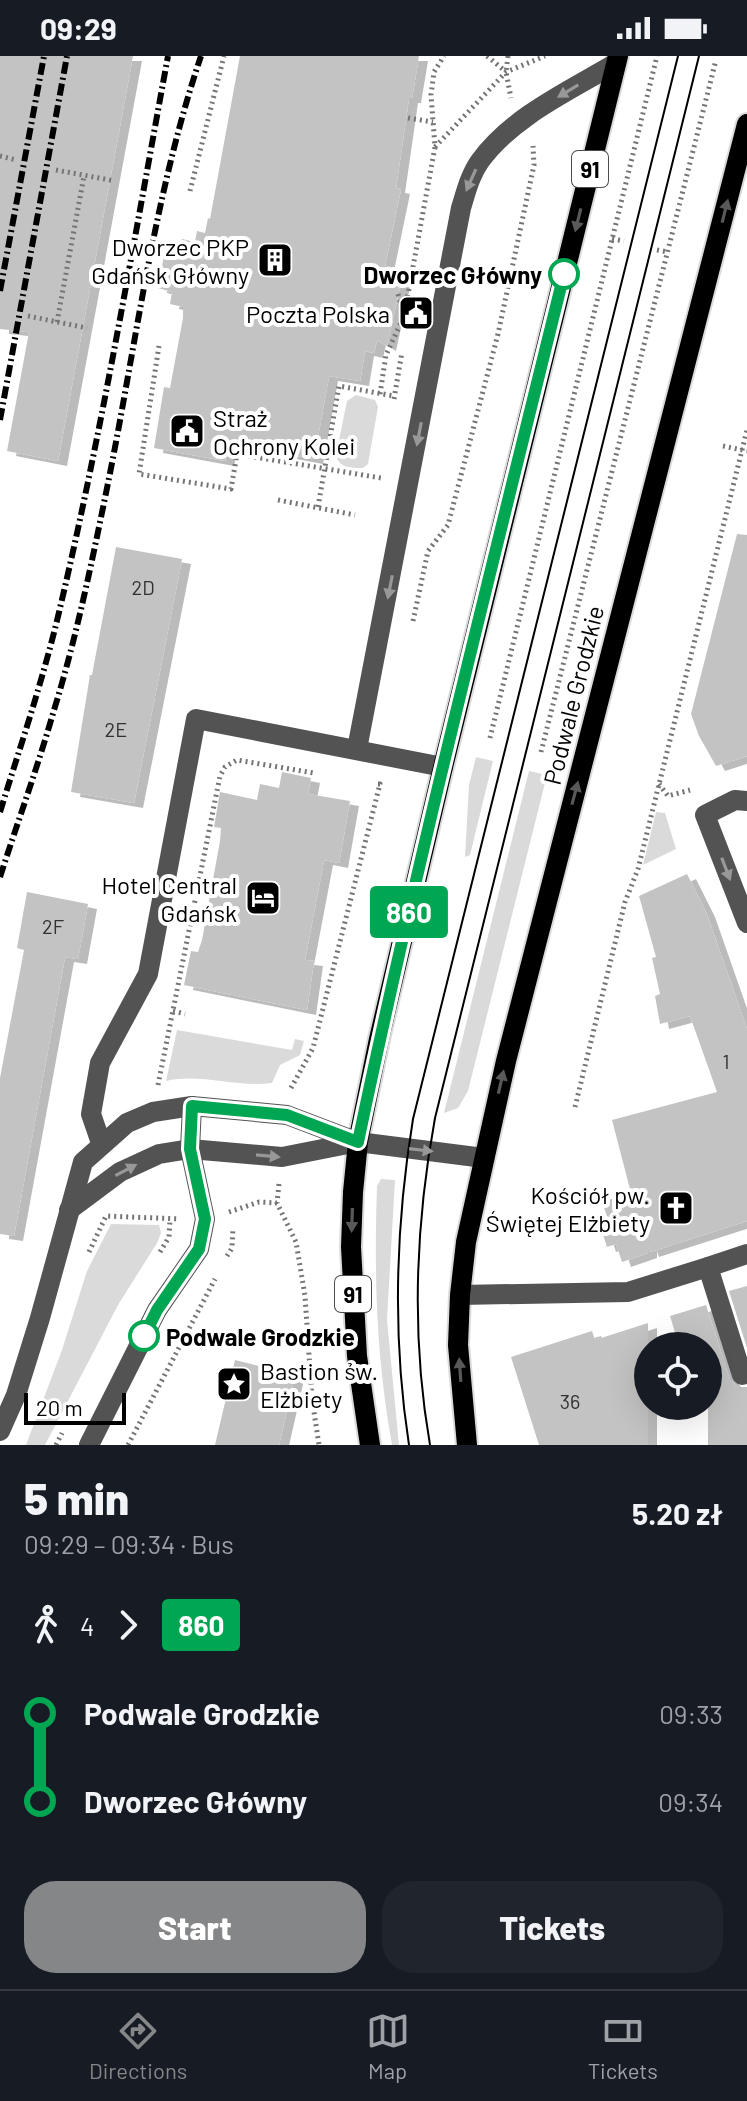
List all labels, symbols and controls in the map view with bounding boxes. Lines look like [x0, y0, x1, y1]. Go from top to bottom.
text: 09:29 [40, 10, 117, 46]
one-way arrow [557, 84, 579, 98]
road number: 91 [572, 151, 608, 187]
one-way arrow [464, 168, 478, 192]
one-way arrow [719, 198, 731, 223]
one-way arrow [571, 208, 583, 233]
place label: Dworzec PKP Gdańsk Główny [91, 232, 249, 289]
building icon: Dworzec PKP Gdańsk Główny [256, 241, 294, 279]
marker: Dworzec Główny [549, 259, 579, 289]
place label: Dworzec Główny [364, 260, 542, 289]
public building icon: Poczta Polska [397, 294, 435, 332]
place label: Poczta Polska [246, 299, 390, 328]
place label: Straż Ochrony Kolei [213, 403, 355, 460]
public building icon: Straż Ochrony Kolei [168, 412, 206, 450]
one-way arrow [412, 422, 424, 447]
house number: 2D [131, 575, 155, 599]
one-way arrow [383, 575, 395, 600]
street label: Podwale Grodzkie [537, 602, 609, 788]
house number: 2E [105, 717, 127, 741]
one-way arrow [569, 781, 581, 806]
one-way arrow [720, 857, 733, 881]
place label: Hotel Central Gdańsk [101, 870, 237, 927]
hotel icon: Hotel Central Gdańsk [244, 879, 282, 917]
line badge: 860 [363, 886, 455, 938]
text: 860 [386, 895, 432, 929]
house number: 2F [42, 914, 64, 938]
house number: 1 [723, 1049, 730, 1073]
one-way arrow [495, 1069, 508, 1094]
one-way arrow [409, 1144, 434, 1157]
one-way arrow [256, 1149, 281, 1162]
one-way arrow [114, 1164, 137, 1177]
place label: Kościół pw. Świętej Elżbiety [486, 1180, 650, 1237]
church icon: Kościół pw. Świętej Elżbiety [657, 1189, 695, 1227]
one-way arrow [345, 1208, 358, 1233]
road number: 91 [335, 1276, 371, 1312]
marker: Podwale Grodzkie [129, 1321, 159, 1351]
place label: Podwale Grodzkie [166, 1322, 355, 1351]
map controls [634, 1332, 722, 1420]
button: locate [634, 1332, 722, 1420]
place label: Bastion św. Elżbiety [260, 1356, 378, 1413]
one-way arrow [453, 1357, 466, 1382]
place icon: Bastion św. Elżbiety [215, 1365, 253, 1403]
scale bar [24, 1389, 126, 1425]
house number: 36 [560, 1389, 580, 1413]
text: 20 m [36, 1394, 83, 1420]
text: 5 min [24, 1471, 129, 1524]
text: 5.20 zł [632, 1495, 723, 1531]
text: 09:29 – 09:34 · Bus [24, 1528, 234, 1559]
icon: walk [24, 1603, 68, 1647]
icon: forward [106, 1603, 150, 1647]
text: 860 [178, 1608, 224, 1642]
text: 4 [80, 1610, 94, 1641]
text: Podwale Grodzkie [84, 1695, 320, 1731]
text: 09:33 [659, 1698, 723, 1729]
text: Dworzec Główny [84, 1783, 307, 1819]
text: 09:34 [658, 1786, 723, 1817]
button: Start [24, 1881, 366, 1973]
button: Tickets [382, 1881, 723, 1973]
tab: Directions [89, 2009, 187, 2083]
tab: Map [366, 2009, 410, 2083]
tab: Tickets [588, 2009, 658, 2083]

